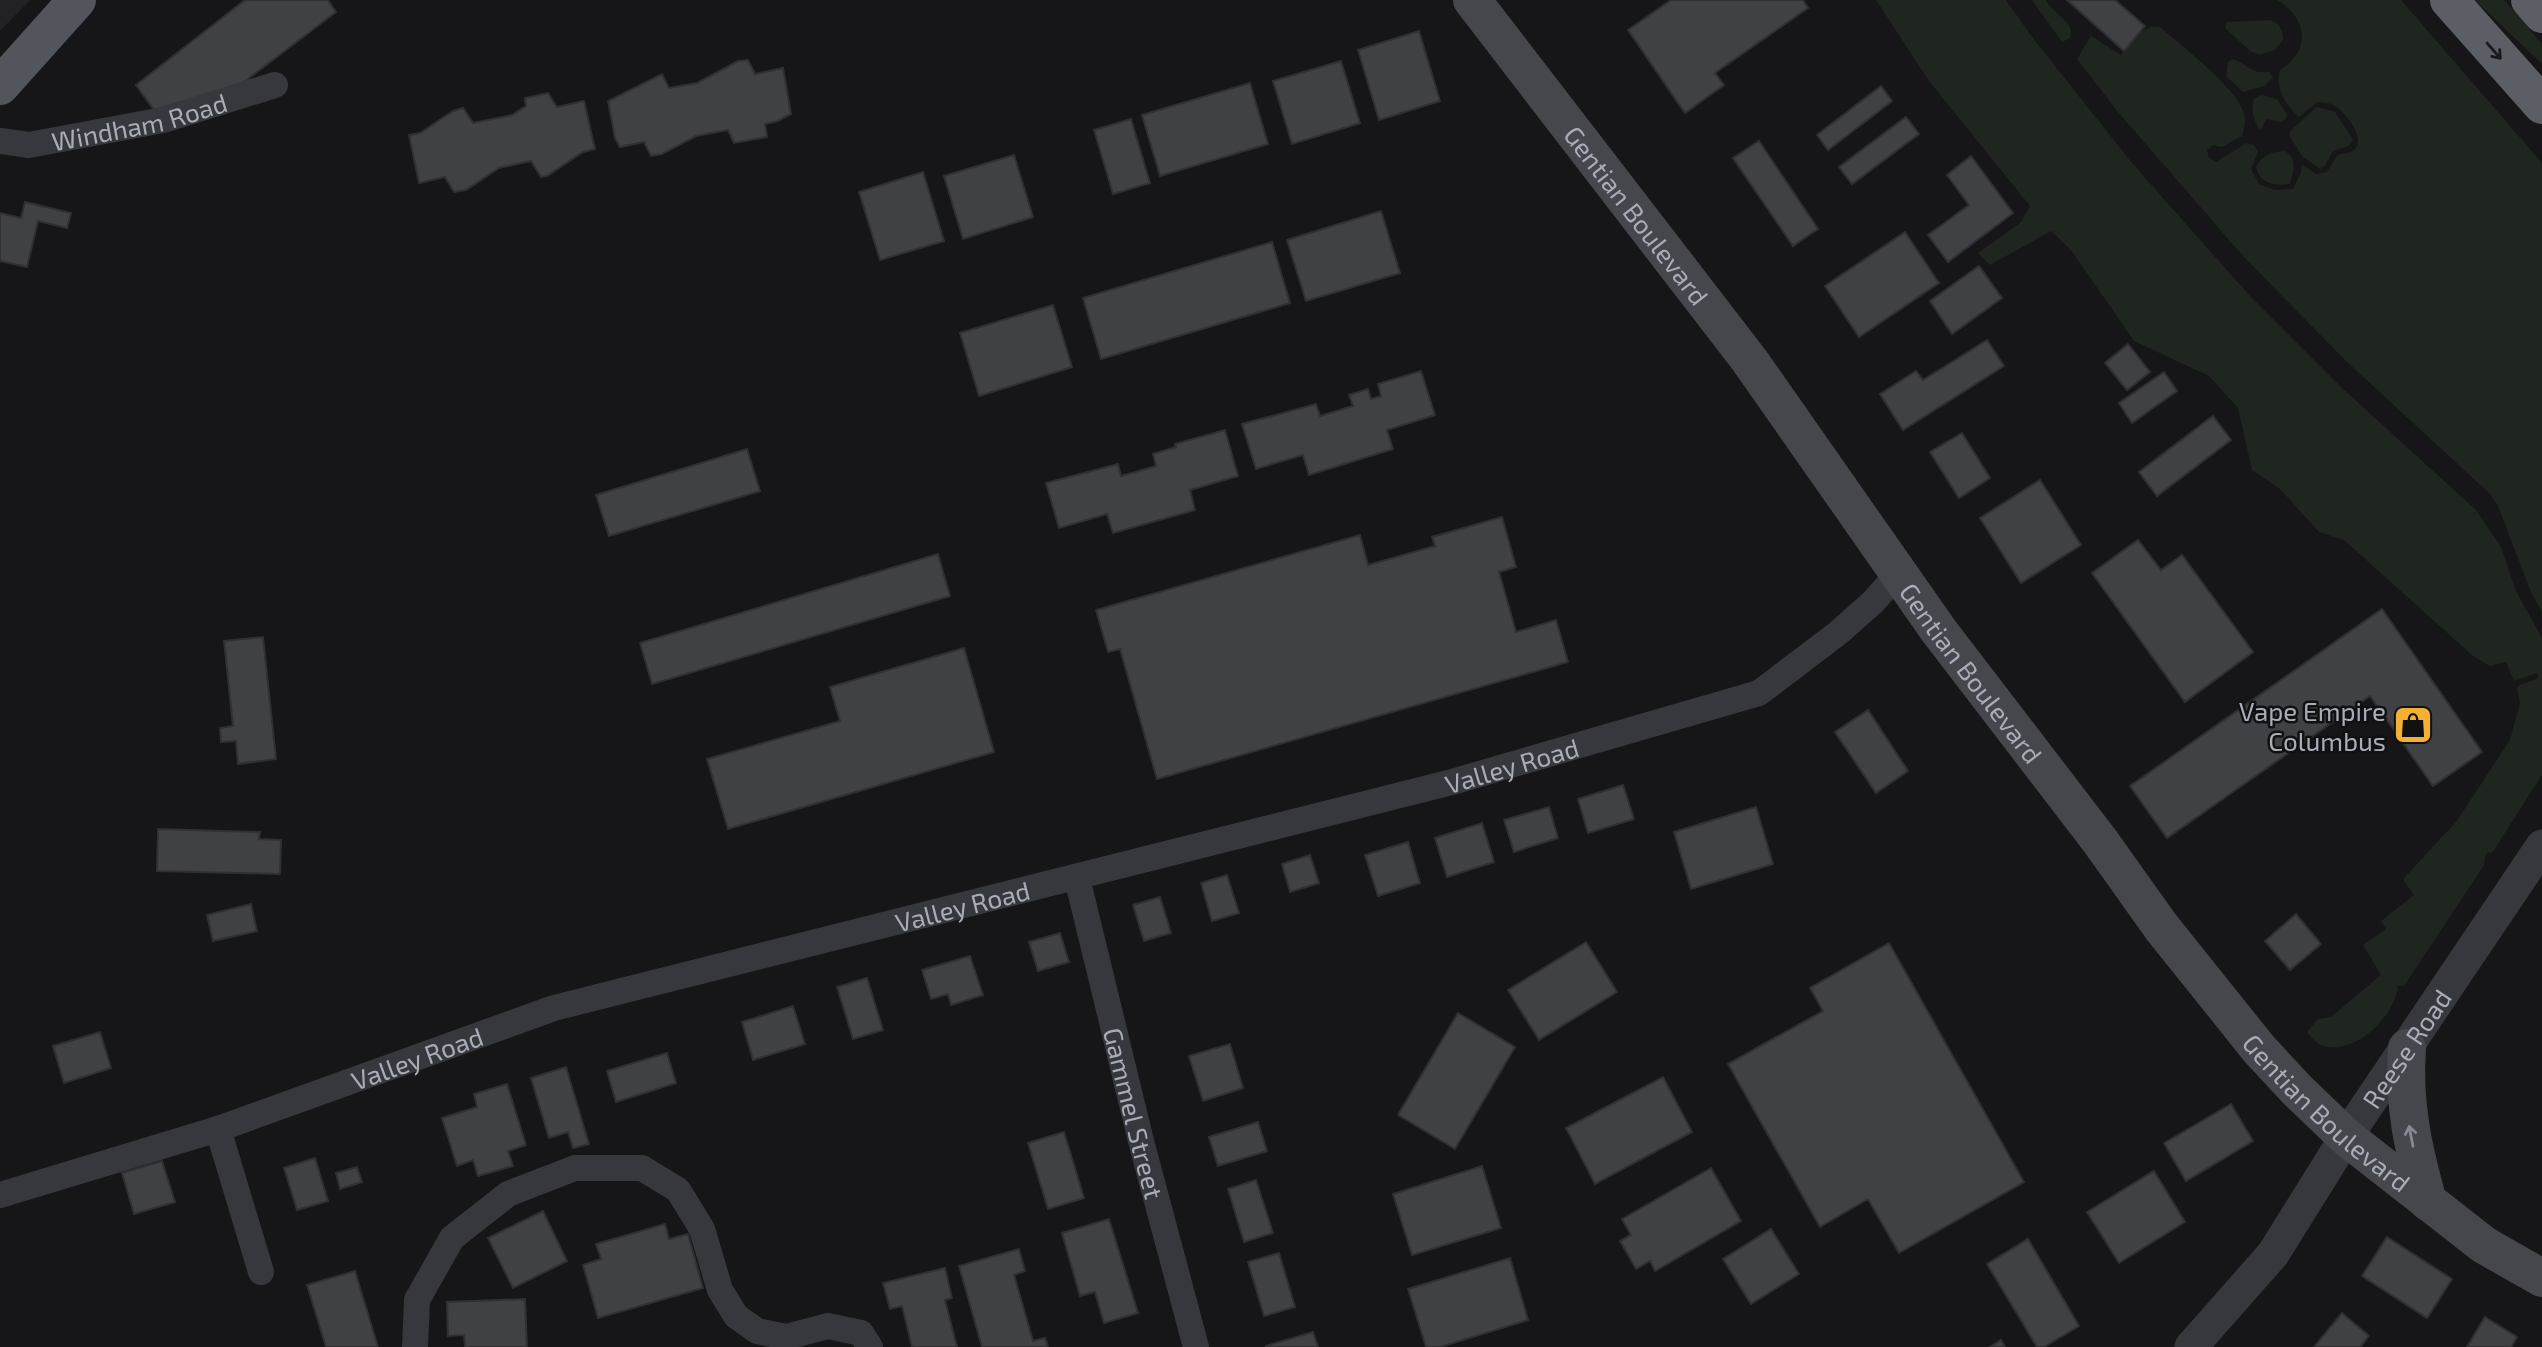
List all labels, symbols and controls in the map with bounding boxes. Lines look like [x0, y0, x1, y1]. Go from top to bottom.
one-way arrow [2486, 42, 2503, 59]
street label: Windham Road [49, 86, 231, 156]
street label: Gentian Boulevard [1559, 119, 1716, 310]
street label: Gentian Boulevard [1894, 576, 2050, 769]
place label: Vape Empire Columbus [2239, 695, 2386, 756]
shop icon: Vape Empire Columbus [2392, 704, 2434, 746]
street label: Valley Road [1441, 731, 1582, 799]
street label: Valley Road [892, 873, 1033, 937]
street label: Reese Road [2355, 983, 2457, 1114]
street label: Valley Road [347, 1020, 487, 1095]
street label: Gammel Street [1098, 1024, 1171, 1202]
street label: Gentian Boulevard [2237, 1027, 2417, 1197]
one-way arrow [2404, 1125, 2417, 1148]

